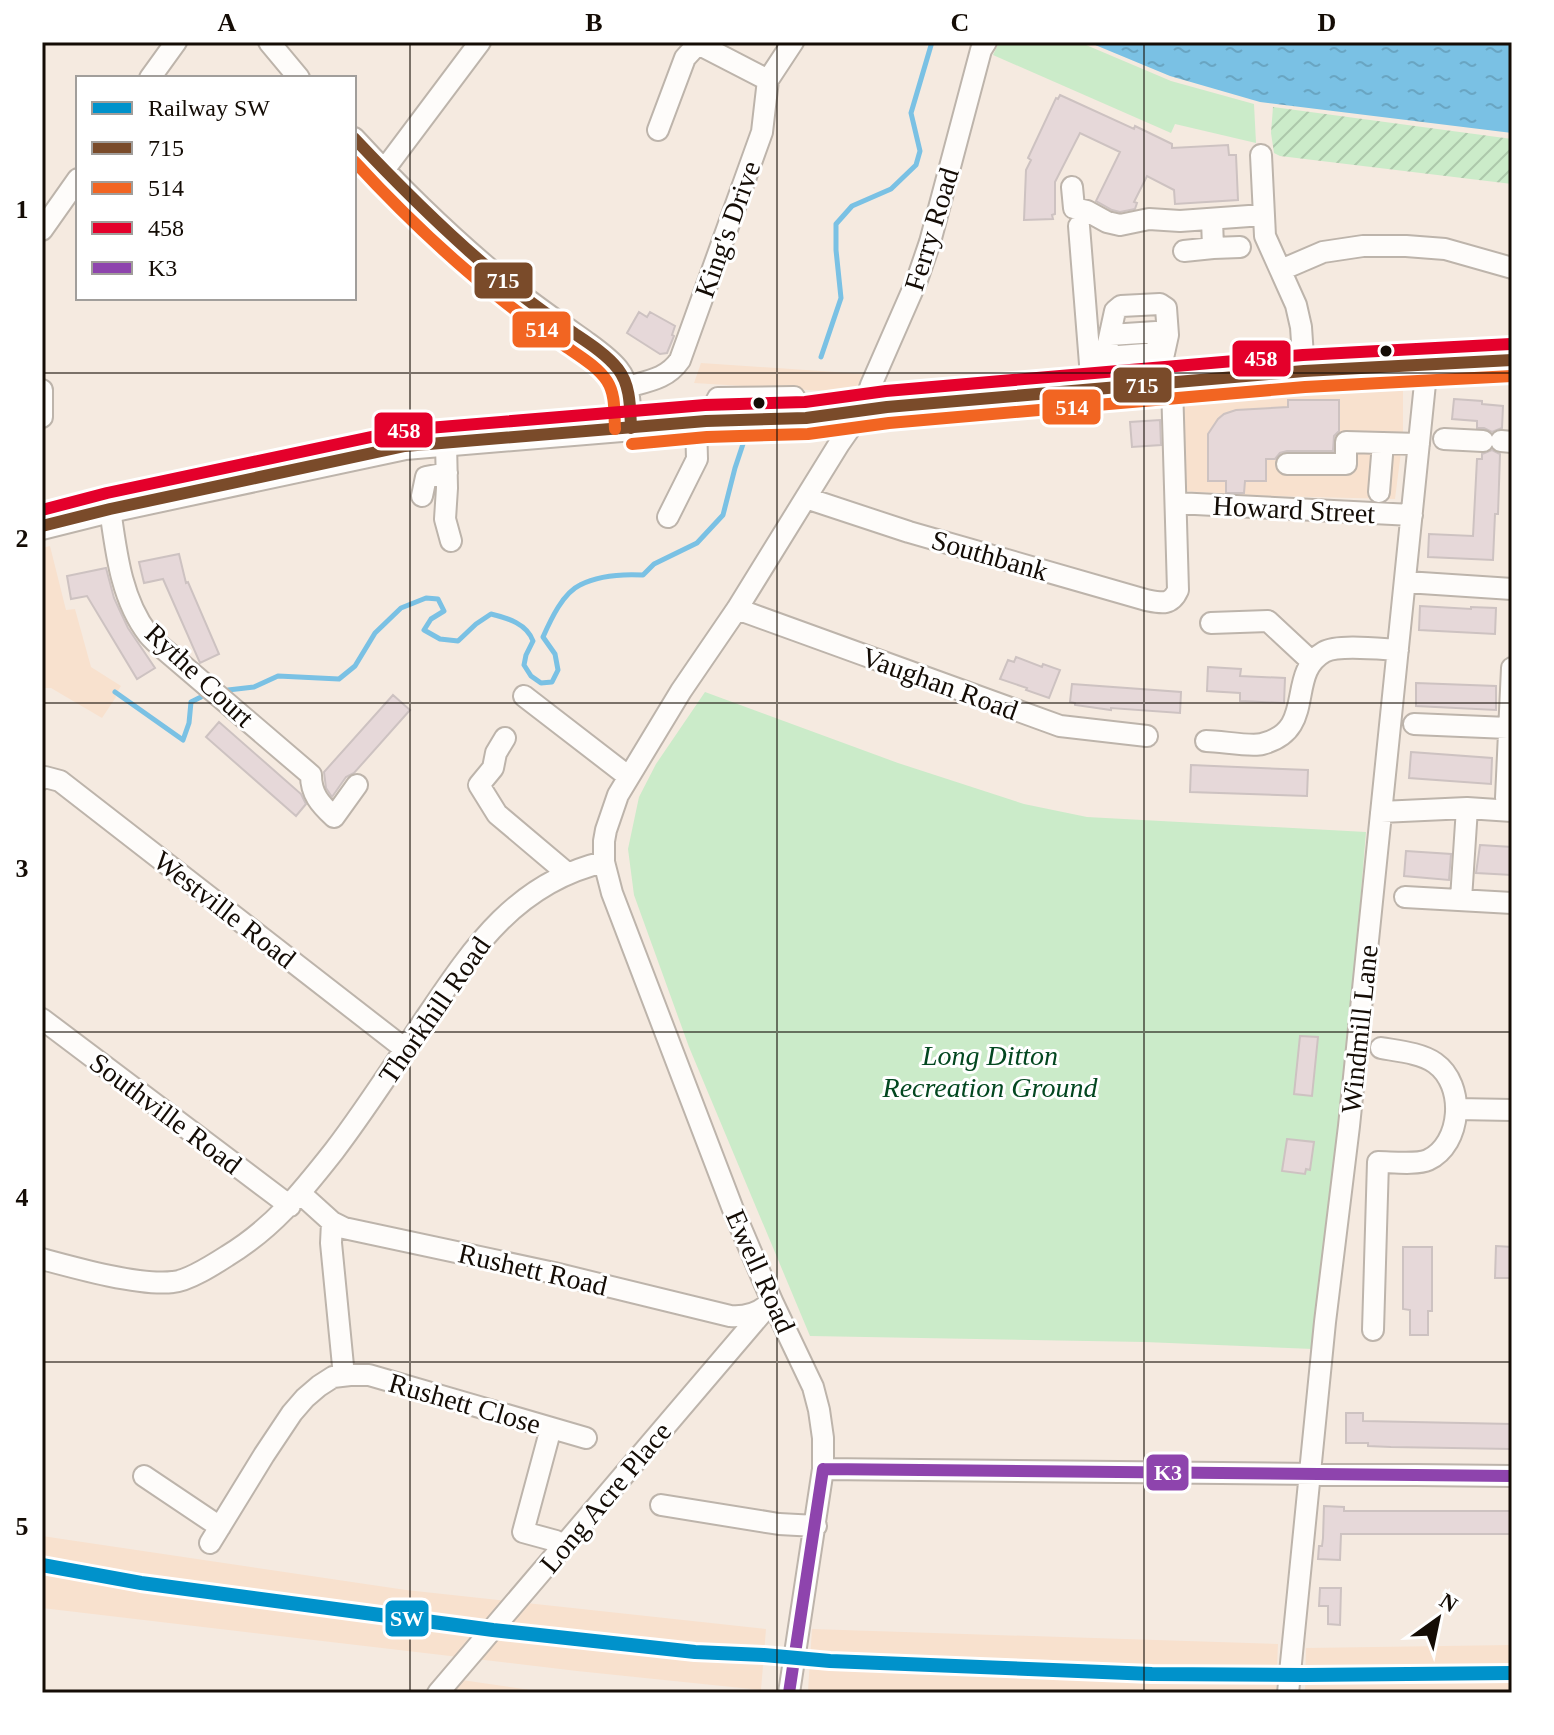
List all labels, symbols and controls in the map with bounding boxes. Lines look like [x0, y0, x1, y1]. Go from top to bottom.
text: A [218, 8, 237, 37]
text: B [585, 8, 603, 37]
text: C [951, 8, 969, 37]
text: D [1318, 8, 1336, 37]
legend [76, 76, 356, 300]
text: Railway SW [148, 95, 270, 121]
text: 715 [148, 135, 184, 161]
street label: King's Drive [689, 157, 766, 302]
street label: Ferry Road [898, 164, 965, 294]
text: 514 [148, 175, 184, 201]
text: 1 [16, 195, 29, 224]
text: 458 [148, 215, 184, 241]
text: K3 [148, 255, 177, 281]
line badge: 715 [473, 261, 534, 300]
text: 715 [487, 268, 520, 293]
line badge: 514 [511, 310, 572, 349]
text: 514 [526, 317, 559, 342]
line badge: 458 [1231, 339, 1292, 378]
unlabelled marker [1378, 343, 1394, 359]
text: 458 [1245, 346, 1278, 371]
line badge: 715 [1112, 366, 1173, 404]
text: 715 [1126, 373, 1159, 398]
line badge: 514 [1041, 388, 1102, 426]
unlabelled marker [751, 395, 767, 411]
text: 514 [1056, 395, 1089, 420]
line badge: 458 [373, 411, 434, 449]
text: 458 [388, 418, 421, 443]
street label: Howard Street [1212, 490, 1376, 529]
text: 2 [16, 524, 29, 553]
street label: Southbank [928, 524, 1052, 587]
street label: Rythe Court [139, 617, 260, 733]
street label: Vaughan Road [857, 641, 1022, 726]
street label: Westville Road [148, 844, 302, 974]
text: 3 [16, 854, 29, 883]
street label: Thorkhill Road [372, 931, 496, 1090]
street label: Windmill Lane [1335, 943, 1384, 1115]
park label: Long Ditton Recreation Ground [882, 1040, 1098, 1103]
street label: Southville Road [84, 1046, 247, 1180]
text: 4 [16, 1183, 29, 1212]
street label: Ewell Road [720, 1205, 801, 1338]
street label: Rushett Road [456, 1237, 610, 1302]
street label: Rushett Close [385, 1367, 544, 1440]
street label: Long Acre Place [534, 1416, 677, 1579]
line badge: K3 [1145, 1453, 1190, 1492]
text: K3 [1154, 1460, 1182, 1485]
text: 5 [16, 1512, 29, 1541]
north arrow [1398, 1579, 1478, 1659]
text: N [1435, 1588, 1462, 1618]
line badge: SW [384, 1599, 430, 1638]
text: SW [390, 1606, 424, 1631]

